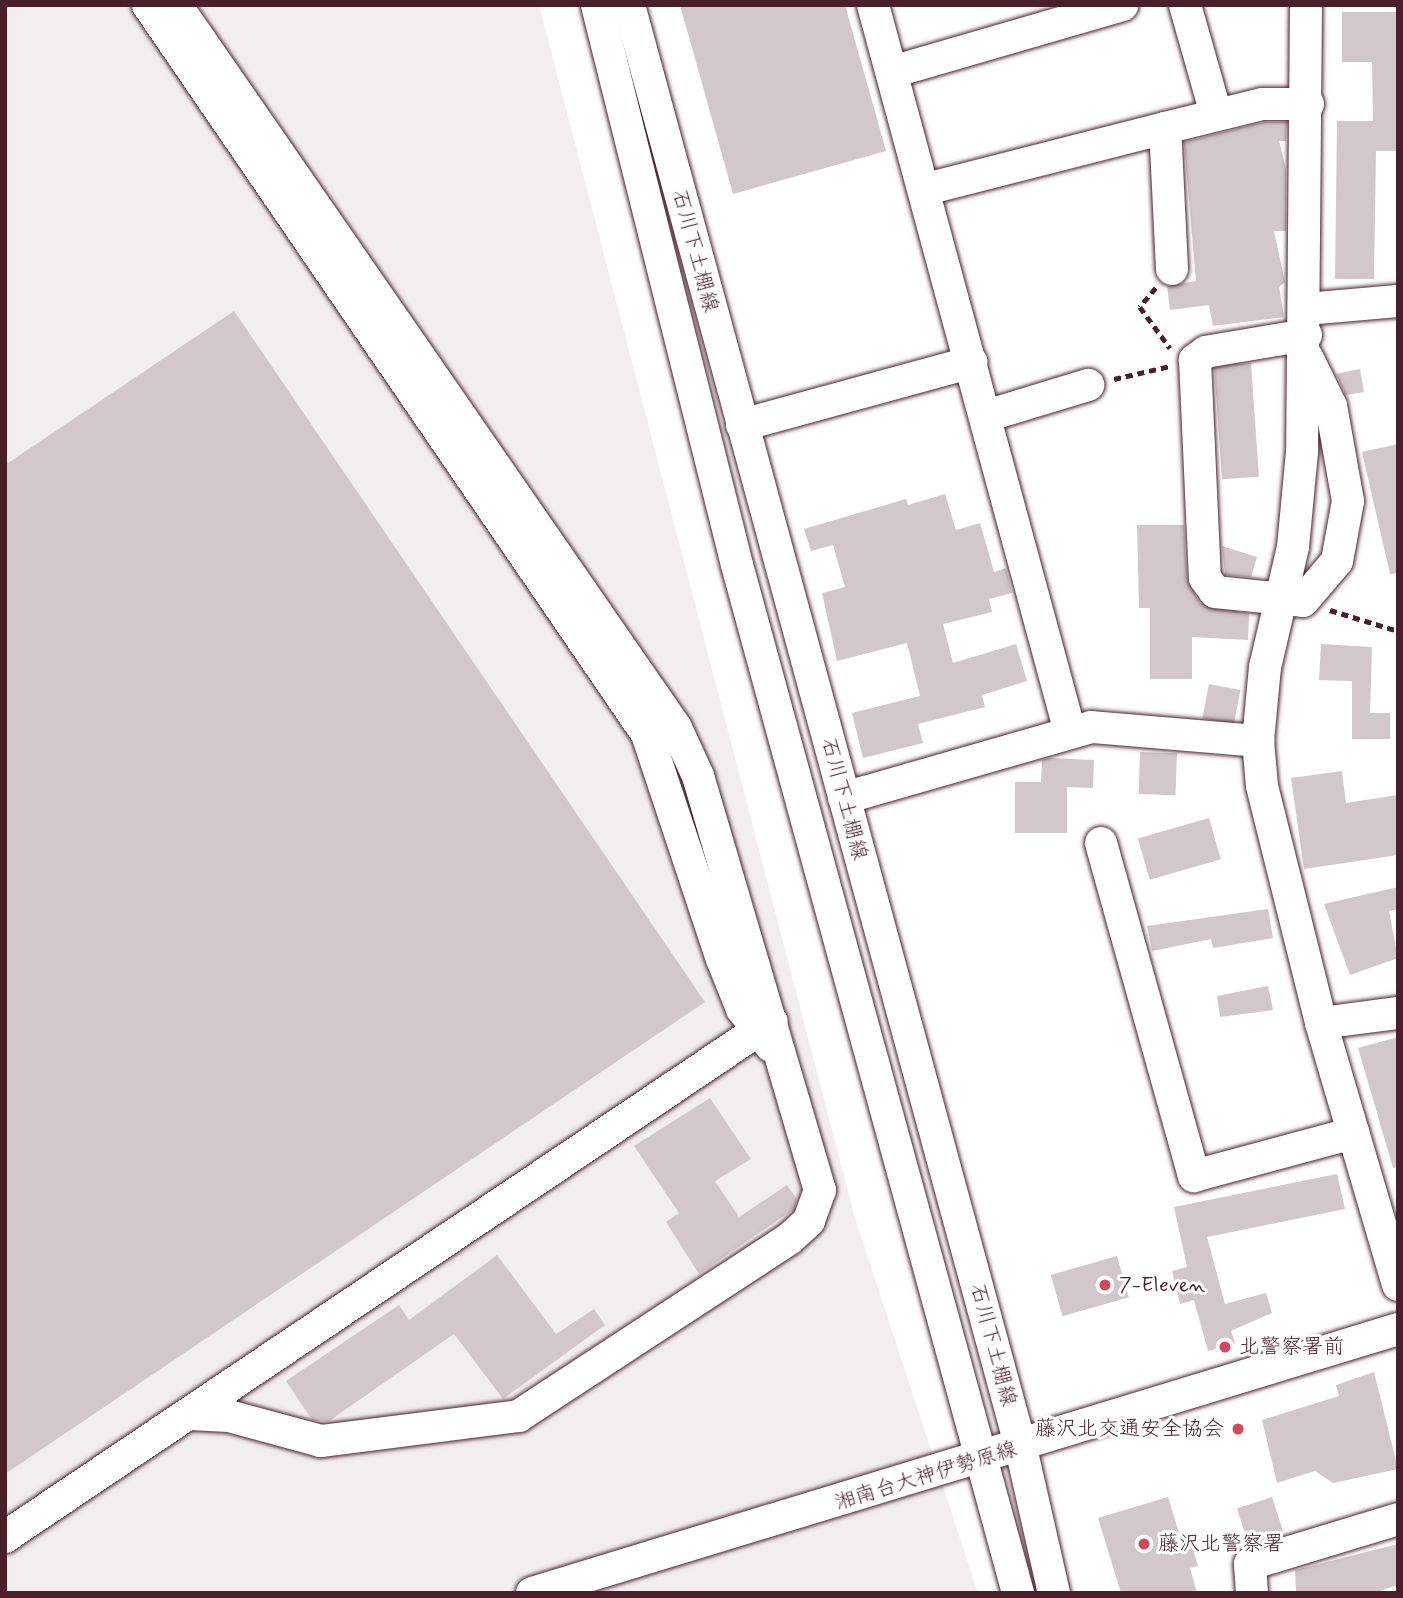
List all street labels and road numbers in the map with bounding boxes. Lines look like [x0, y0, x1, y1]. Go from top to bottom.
street label: 石川下土棚線 [667, 187, 723, 315]
street label: 石川下土棚線 [816, 735, 872, 863]
street label: 石川下土棚線 [965, 1281, 1021, 1409]
street label: 湘南台大神伊勢原線 [832, 1436, 1020, 1516]

